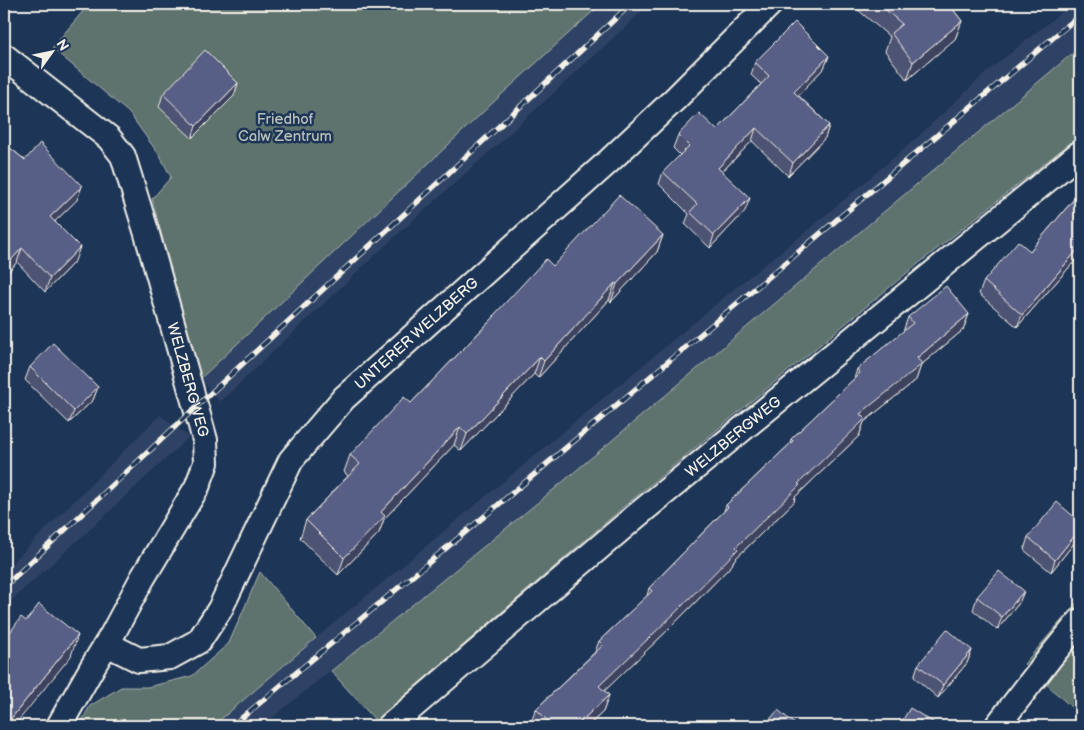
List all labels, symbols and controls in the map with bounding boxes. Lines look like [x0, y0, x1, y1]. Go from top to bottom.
north arrow [28, 28, 78, 78]
text: N [52, 36, 72, 54]
park label: Friedhof Calw Zentrum [238, 110, 332, 146]
street label: UNTERER WELZBERG [351, 273, 482, 394]
street label: WELZBERGWEG [163, 320, 213, 439]
street label: WELZBERGWEG [681, 392, 785, 481]

